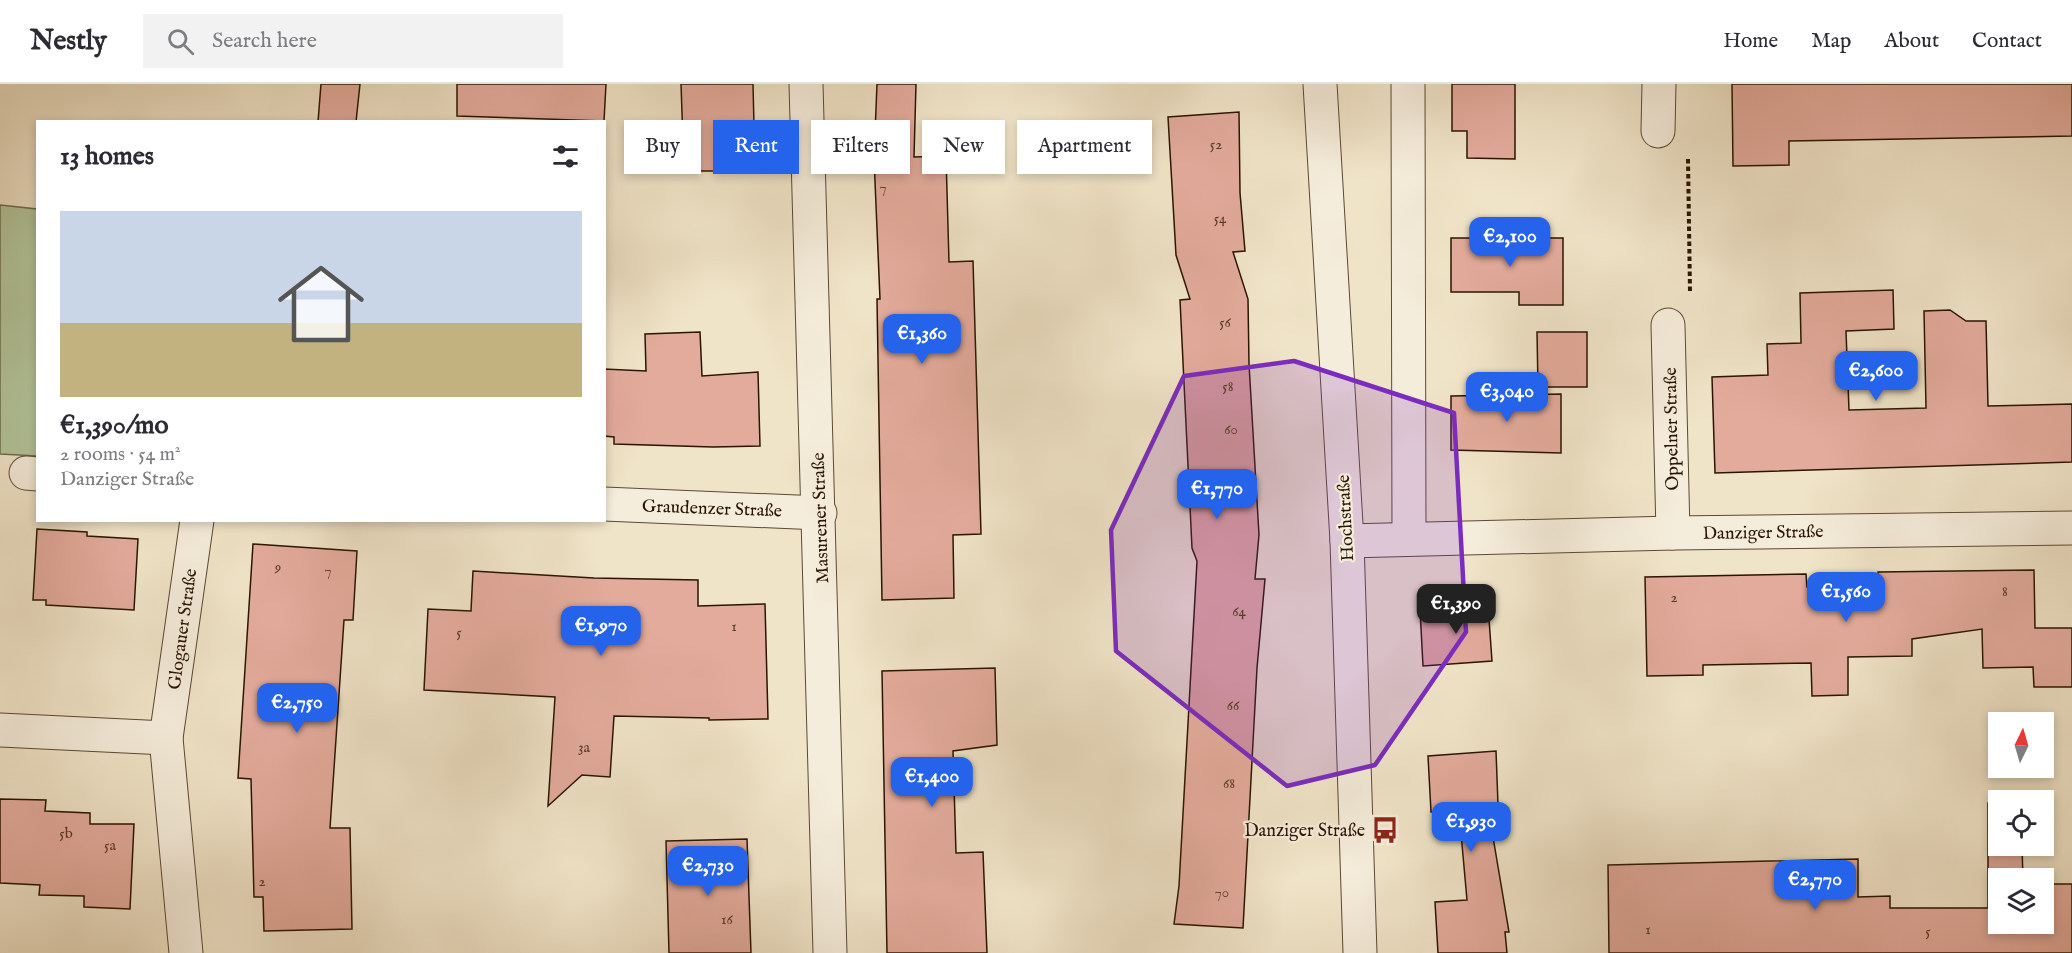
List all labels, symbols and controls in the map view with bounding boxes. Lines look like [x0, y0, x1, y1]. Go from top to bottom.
search box [143, 14, 563, 68]
text: Nestly [30, 24, 107, 59]
icon: search [164, 25, 197, 58]
text: Search here [212, 27, 317, 55]
text: Home [1723, 28, 1778, 55]
text: Map [1811, 28, 1851, 55]
text: About [1884, 28, 1939, 55]
text: Contact [1972, 28, 2042, 55]
chip: Buy [624, 120, 701, 174]
chip: Rent [713, 120, 799, 174]
chip: Filters [811, 120, 910, 174]
chip: New [922, 120, 1005, 174]
chip: Apartment [1017, 120, 1152, 174]
house number: 52 [1210, 135, 1222, 154]
text: 13 homes [60, 140, 154, 173]
icon: filters [549, 140, 582, 173]
house number: 7 [879, 178, 887, 197]
house number: 54 [1214, 209, 1227, 228]
pin: €2,100 [1461, 217, 1559, 268]
text: €2,100 [1483, 224, 1537, 249]
icon: home [267, 250, 375, 358]
house number: 56 [1219, 313, 1232, 332]
pin: €1,360 [873, 314, 971, 365]
text: €1,360 [897, 321, 947, 346]
pin: €2,600 [1827, 351, 1925, 402]
text: €2,600 [1849, 358, 1903, 383]
street label: Oppelner Straße [1660, 367, 1685, 491]
pin: €3,040 [1458, 372, 1556, 423]
house number: 58 [1222, 377, 1234, 396]
text: €3,040 [1480, 379, 1534, 404]
text: €1,390/mo [60, 409, 169, 442]
house number: 60 [1224, 420, 1238, 439]
text: 2 rooms · 54 m² [60, 442, 181, 467]
street label: Masurener Straße [808, 452, 835, 584]
text: Danziger Straße [60, 467, 194, 492]
pin: €1,770 [1168, 469, 1266, 520]
street label: Hochstraße [1333, 474, 1360, 562]
text: €1,770 [1191, 476, 1243, 501]
street label: Graudenzer Straße [642, 496, 782, 523]
street label: Danziger Straße [1702, 521, 1824, 546]
house number: 9 [274, 558, 281, 577]
house number: 7 [324, 561, 332, 580]
street label: Glogauer Straße [164, 567, 203, 691]
pin: €1,560 [1797, 572, 1895, 623]
text: €1,560 [1821, 579, 1871, 604]
house number: 8 [2002, 582, 2008, 601]
pin: €1,390 [1407, 584, 1505, 635]
house number: 2 [1670, 588, 1678, 607]
text: €1,390 [1431, 591, 1481, 616]
house number: 64 [1232, 602, 1246, 621]
pin: €1,970 [552, 606, 650, 657]
text: €1,970 [575, 613, 627, 638]
house number: 1 [731, 617, 737, 636]
house number: 5 [456, 623, 462, 642]
pin: €2,750 [248, 683, 346, 734]
text: €2,750 [271, 690, 323, 715]
house number: 66 [1227, 696, 1240, 715]
north arrow [1988, 712, 2054, 778]
map controls [1988, 712, 2054, 934]
house number: 3a [578, 738, 591, 757]
pin: €1,400 [883, 757, 981, 808]
text: €1,400 [905, 764, 959, 789]
house number: 68 [1223, 774, 1235, 793]
button: locate [1988, 790, 2054, 856]
pin: €1,930 [1422, 802, 1520, 853]
text: €1,930 [1446, 809, 1496, 834]
bus stop icon: Danziger Straße [1370, 815, 1400, 845]
place label: Danziger Straße [1244, 820, 1365, 843]
house number: 5b [59, 824, 73, 843]
house number: 5a [104, 836, 116, 855]
pin: €2,730 [659, 846, 757, 897]
text: €2,730 [682, 853, 734, 878]
pin: €2,770 [1766, 860, 1864, 911]
text: €2,770 [1788, 867, 1842, 892]
button: layers [1988, 868, 2054, 934]
house number: 2 [258, 872, 266, 891]
house number: 70 [1215, 883, 1229, 902]
house number: 16 [721, 910, 734, 929]
house number: 1 [1645, 920, 1651, 939]
house number: 5 [1925, 922, 1931, 941]

